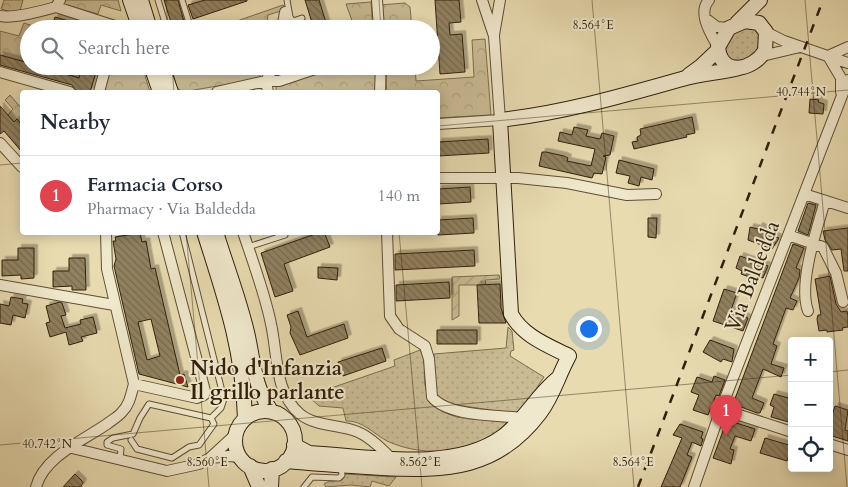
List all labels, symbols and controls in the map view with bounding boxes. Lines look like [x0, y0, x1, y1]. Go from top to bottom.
text: 8.564°E [572, 17, 614, 33]
search box [20, 20, 440, 75]
icon: search [38, 34, 66, 62]
text: Search here [78, 35, 170, 61]
text: 40.744°N [776, 84, 827, 100]
text: Nearby [40, 108, 111, 137]
text: Farmacia Corso [87, 172, 223, 198]
text: 1 [52, 185, 60, 207]
text: 140 m [378, 185, 420, 207]
text: Pharmacy · Via Baldedda [87, 198, 256, 220]
street label: Via Baldedda [718, 216, 787, 336]
your location [576, 316, 602, 342]
map controls [788, 337, 833, 472]
button: + [788, 337, 833, 382]
place label: Nido d'Infanzia Il grillo parlante [190, 354, 345, 407]
marker: Nido d'Infanzia Il grillo parlante [174, 374, 186, 386]
button: − [788, 382, 833, 427]
pin: 1 [710, 395, 742, 436]
button: locate [788, 427, 833, 472]
text: 40.742°N [22, 436, 73, 452]
text: 8.560°E [186, 454, 228, 470]
text: 8.562°E [399, 454, 441, 470]
text: 8.564°E [612, 454, 654, 470]

